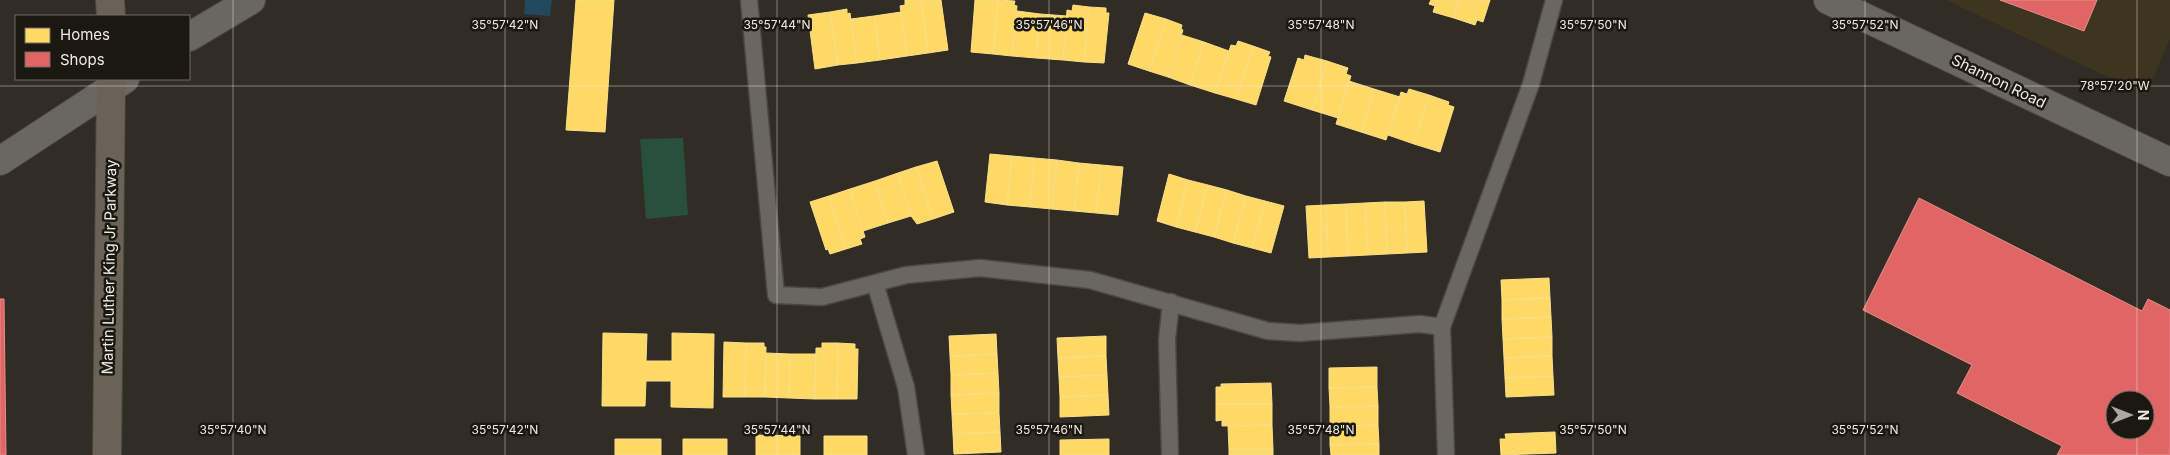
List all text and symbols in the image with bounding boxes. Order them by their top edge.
legend [15,15,190,80]
text: 35°57'42"N [472,17,538,32]
text: 35°57'44"N [743,17,811,32]
text: 35°57'46"N [1016,17,1082,32]
text: 35°57'48"N [1288,17,1354,32]
text: 35°57'50"N [1559,17,1627,32]
text: 35°57'52"N [1831,17,1899,32]
text: Homes [60,25,110,44]
text: Shops [60,50,105,69]
street label: Shannon Road [1949,50,2049,112]
text: 78°57'20"W [2080,78,2150,93]
street label: Martin Luther King Jr Parkway [98,159,120,375]
north arrow [2105,390,2155,440]
text: N [2135,410,2152,420]
text: 35°57'40"N [199,422,267,437]
text: 35°57'42"N [472,422,538,437]
text: 35°57'44"N [743,422,811,437]
text: 35°57'46"N [1016,422,1082,437]
text: 35°57'48"N [1288,422,1354,437]
text: 35°57'50"N [1559,422,1627,437]
text: 35°57'52"N [1831,422,1899,437]

